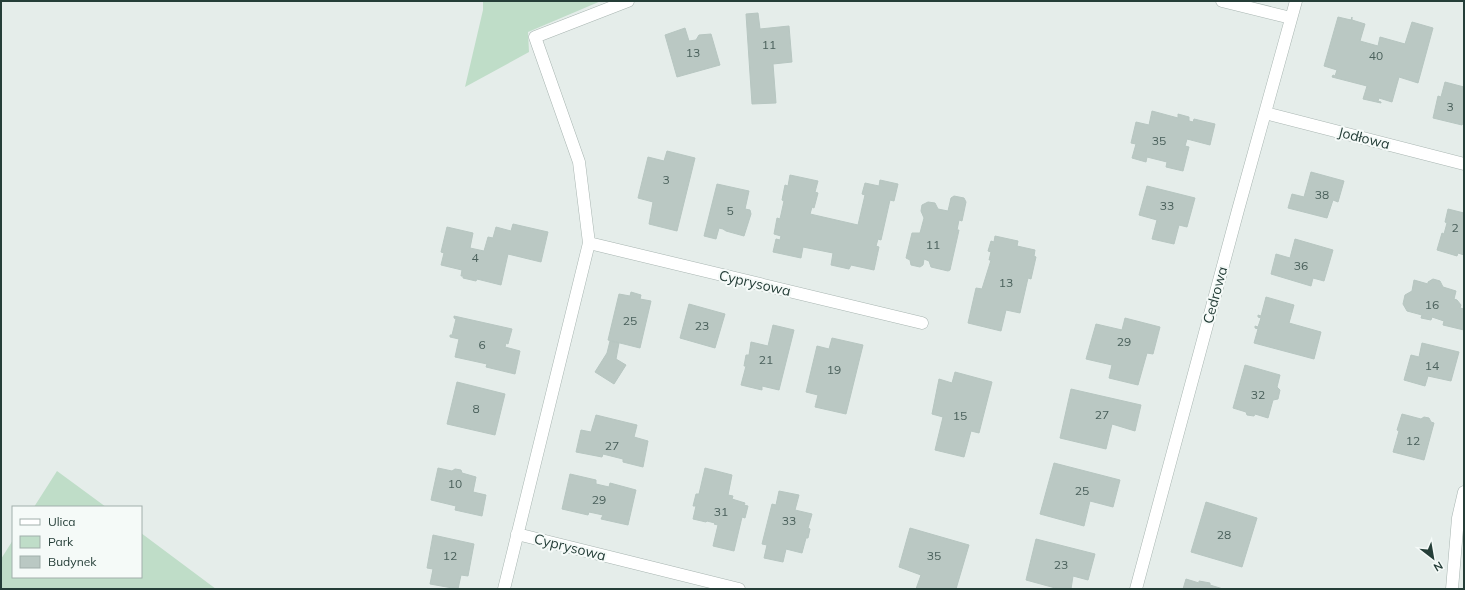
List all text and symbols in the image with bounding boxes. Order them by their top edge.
house number: 11 [762,37,776,52]
house number: 13 [686,45,700,60]
house number: 40 [1369,48,1383,63]
house number: 3 [1446,99,1454,114]
street label: Jodłowa [1336,123,1392,153]
house number: 35 [1152,133,1166,148]
house number: 3 [662,172,670,187]
house number: 38 [1315,187,1329,202]
house number: 33 [1160,198,1174,213]
house number: 5 [726,203,734,218]
house number: 2 [1451,220,1459,235]
house number: 11 [926,237,940,252]
house number: 4 [471,250,479,265]
house number: 36 [1294,258,1308,273]
street label: Cedrowa [1199,264,1231,326]
street label: Cyprysowa [717,266,793,300]
house number: 13 [999,275,1013,290]
house number: 16 [1425,297,1439,312]
house number: 25 [623,313,637,328]
house number: 23 [695,318,709,333]
house number: 29 [1117,334,1131,349]
house number: 6 [478,337,486,352]
house number: 21 [759,352,773,367]
house number: 14 [1425,358,1439,373]
house number: 19 [827,362,841,377]
house number: 32 [1251,387,1265,402]
house number: 8 [472,401,480,416]
house number: 27 [1095,407,1109,422]
house number: 15 [953,408,967,423]
house number: 12 [1406,433,1420,448]
house number: 27 [605,438,619,453]
house number: 10 [448,476,462,491]
house number: 25 [1075,483,1089,498]
house number: 29 [592,492,606,507]
house number: 31 [714,504,728,519]
legend [12,506,142,578]
house number: 33 [782,513,796,528]
text: Ulica [48,514,76,529]
house number: 28 [1217,527,1231,542]
street label: Cyprysowa [532,529,608,565]
text: Park [48,534,74,549]
north arrow [1413,538,1453,578]
house number: 12 [443,548,457,563]
house number: 35 [927,548,941,563]
text: Budynek [48,554,97,569]
house number: 23 [1054,557,1068,572]
text: N [1431,558,1445,575]

